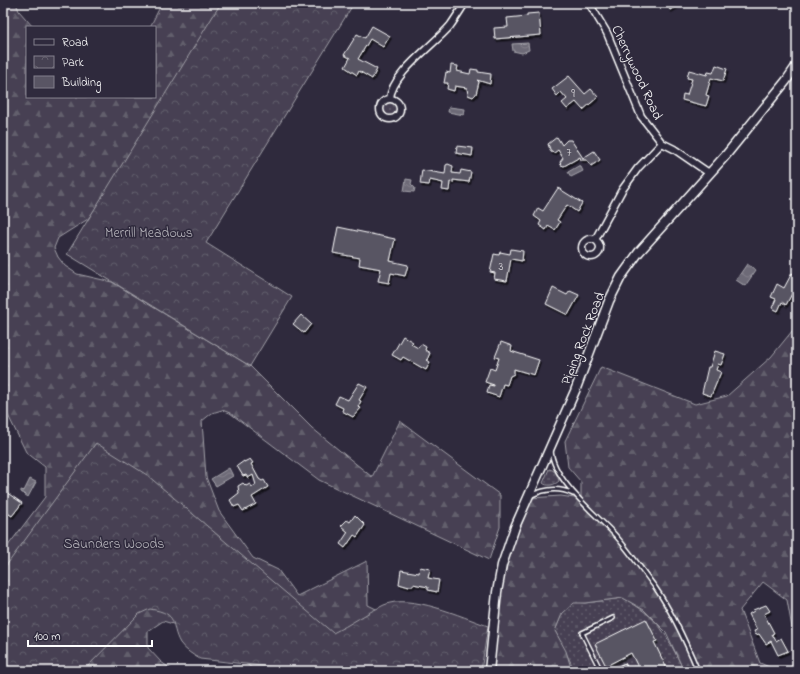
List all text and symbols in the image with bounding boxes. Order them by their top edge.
street label: Cherrywood Road [605,22,668,124]
legend [26,26,156,98]
text: Road [62,34,88,52]
text: Park [62,54,84,72]
text: Building [61,74,101,93]
house number: 9 [571,85,575,103]
house number: 7 [567,144,572,162]
park label: Merrill Meadows [105,223,193,244]
house number: 3 [499,258,504,276]
street label: Piping Rock Road [556,289,612,388]
park label: Saunders Woods [64,534,164,555]
scale bar [28,622,152,648]
text: 100 m [34,628,61,646]

